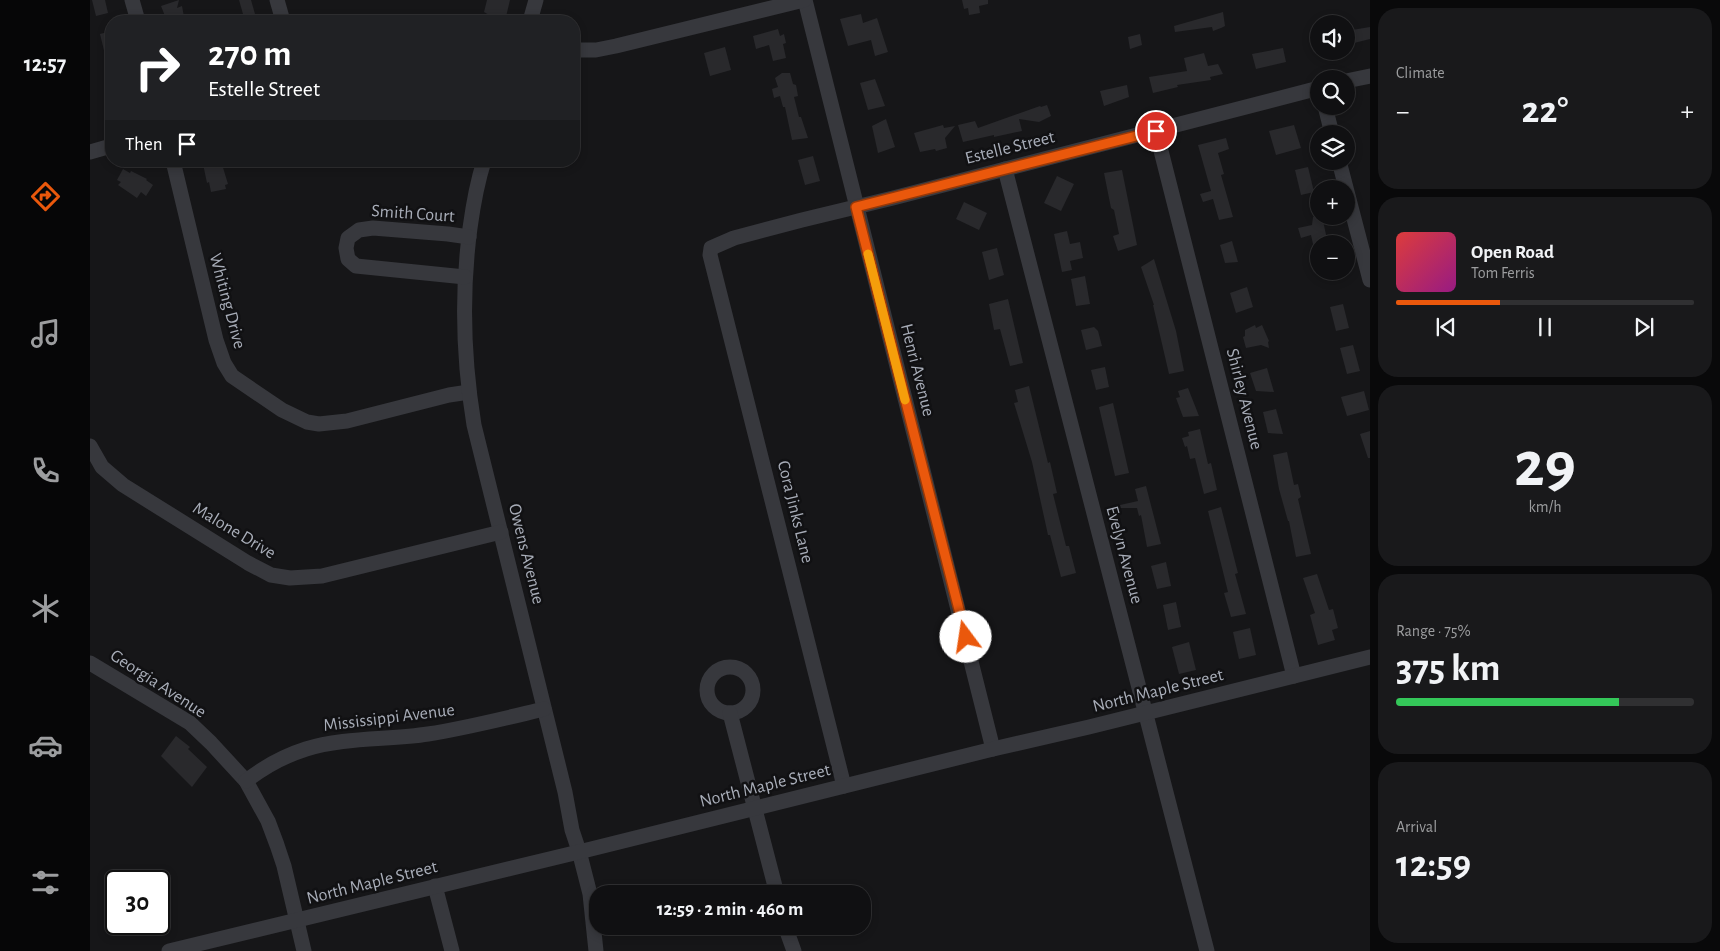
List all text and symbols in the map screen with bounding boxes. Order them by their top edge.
map controls [1310,15,1355,280]
button: sound [1310,15,1355,60]
icon: right [125,35,190,100]
text: 270 m [208,37,291,72]
text: 12:57 [24,53,66,75]
text: Climate [1396,65,1445,81]
button: search [1310,70,1355,115]
text: Estelle Street [208,78,320,100]
text: 22° [1522,92,1568,130]
text: − [1396,98,1409,126]
text: + [1681,98,1694,126]
pin [1135,110,1177,152]
icon: arrive [1142,117,1170,145]
button: layers [1310,125,1355,170]
street label: Estelle Street [963,128,1057,168]
icon: arrive [173,130,201,158]
text: Then [125,135,163,154]
icon: directions [28,179,63,214]
button: + [1310,180,1355,225]
street label: Smith Court [371,202,456,226]
button: − [1310,235,1355,280]
text: Open Road [1471,243,1554,262]
street label: Whiting Drive [206,251,248,351]
text: Tom Ferris [1471,265,1535,281]
icon: previous [1432,313,1460,341]
icon: pause [1531,313,1559,341]
icon: next [1630,313,1658,341]
icon: music [28,316,63,351]
street label: Henri Avenue [897,322,937,418]
street label: Shirley Avenue [1223,346,1265,452]
text: 29 [1514,433,1576,498]
icon: phone [28,453,63,488]
street label: Cora Jinks Lane [774,459,816,565]
street label: Malone Drive [189,499,279,563]
text: km/h [1528,499,1562,515]
street label: Owens Avenue [505,502,547,606]
street label: Evelyn Avenue [1102,504,1146,606]
icon: climate [28,591,63,626]
position arrow [939,610,991,662]
text: Range · 75% [1396,623,1471,639]
street label: Georgia Avenue [107,646,209,722]
text: 375 km [1396,650,1500,688]
street label: North Maple Street [1091,666,1225,716]
street label: Mississippi Avenue [322,701,456,735]
icon: car [28,728,63,763]
street label: North Maple Street [698,761,832,811]
text: Arrival [1396,819,1437,835]
text: 12:59 [1396,846,1471,884]
street label: North Maple Street [305,858,439,908]
icon: filters [28,865,63,900]
speed limit sign: 30 [105,870,170,935]
text: 12:59 · 2 min · 460 m [657,900,803,919]

